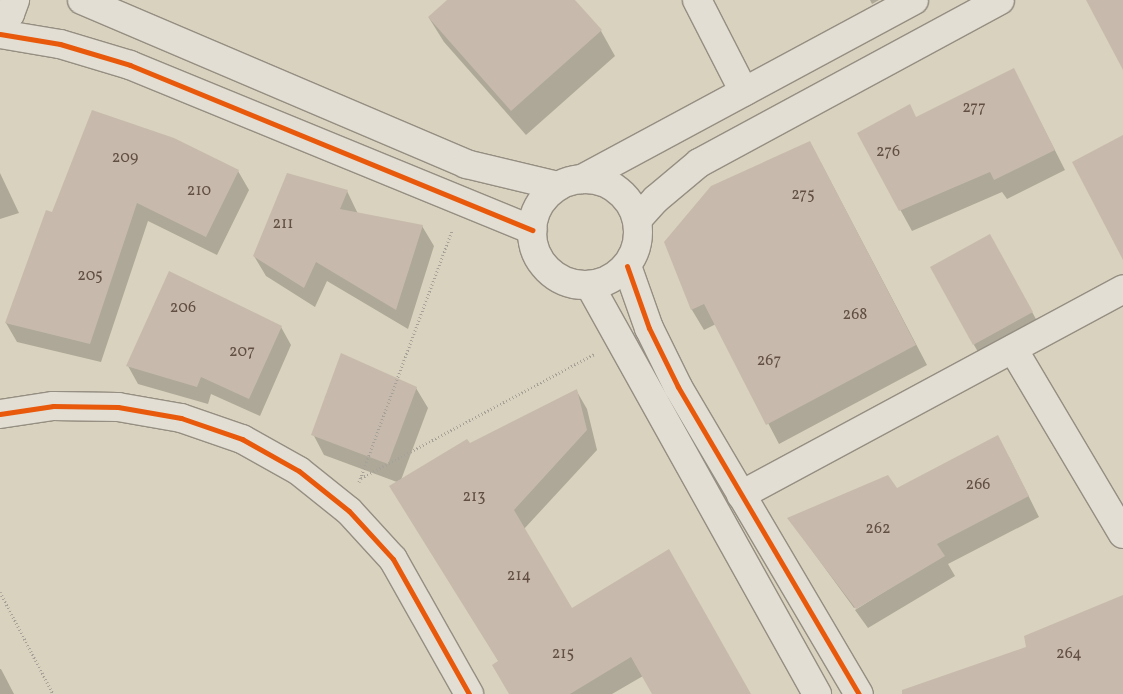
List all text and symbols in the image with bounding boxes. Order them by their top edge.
house number: 277 [962,98,986,118]
house number: 276 [876,142,900,162]
house number: 209 [112,148,138,168]
house number: 210 [187,181,211,201]
house number: 275 [791,185,815,205]
house number: 211 [272,214,294,234]
house number: 205 [77,266,103,286]
house number: 206 [170,298,196,318]
house number: 268 [843,305,867,325]
house number: 207 [229,342,255,362]
house number: 267 [757,351,781,371]
house number: 266 [966,475,990,495]
house number: 213 [462,487,486,507]
house number: 262 [865,519,891,539]
house number: 214 [507,566,531,586]
house number: 215 [552,644,574,664]
house number: 264 [1056,644,1082,664]

